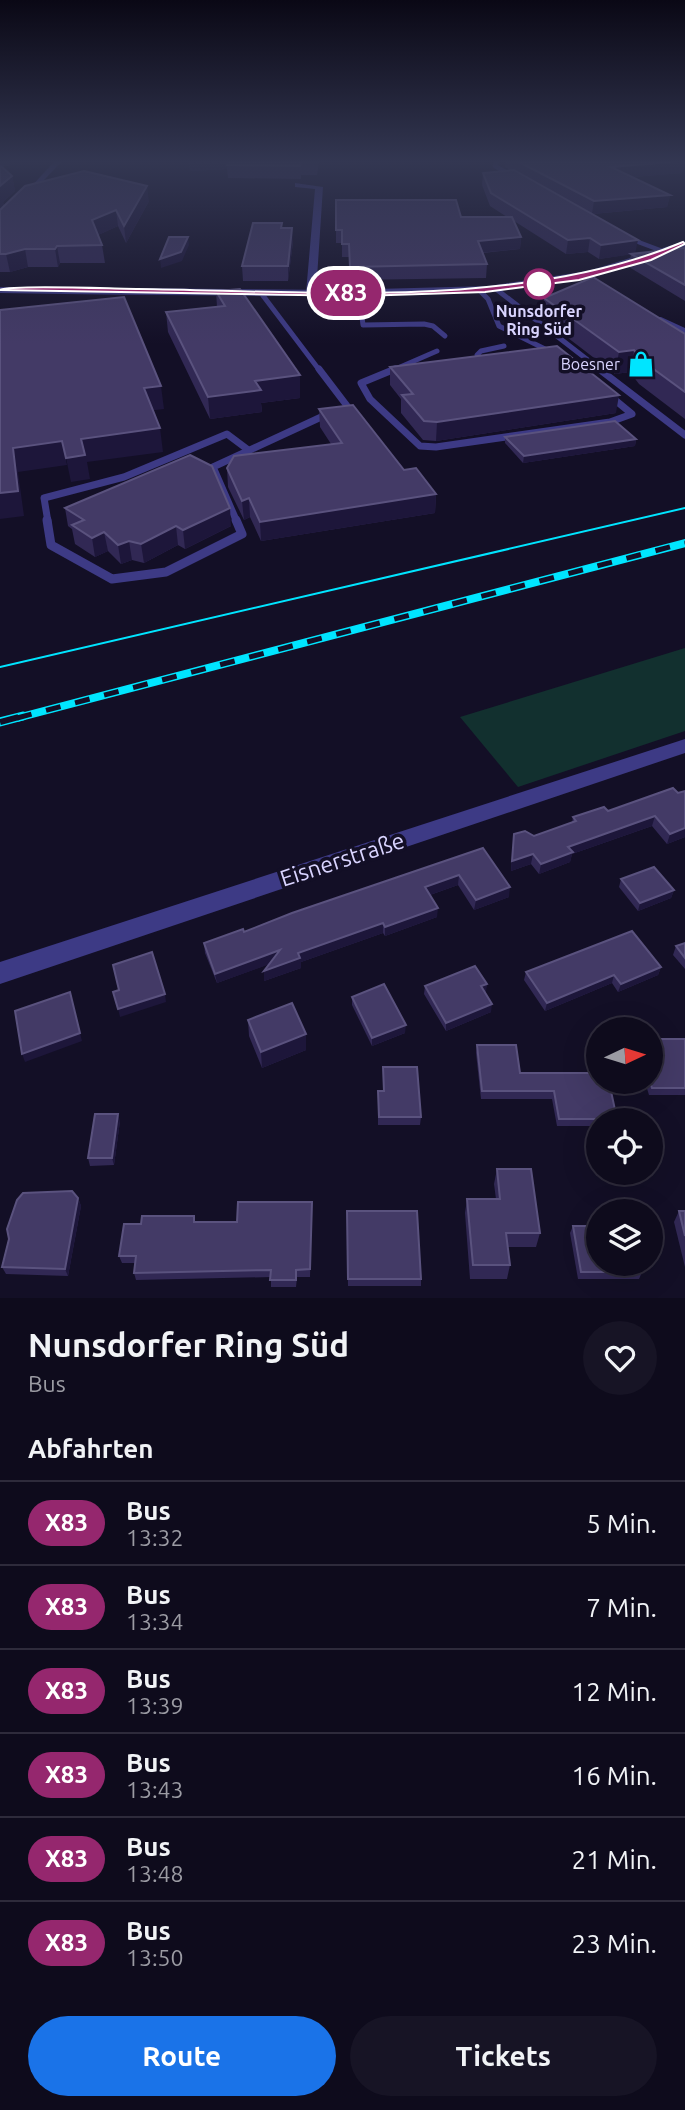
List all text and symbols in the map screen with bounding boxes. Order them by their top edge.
marker: Nunsdorfer Ring Süd [524,269,554,299]
line badge: X83 [306,270,386,316]
text: X83 [325,279,367,306]
place label: Nunsdorfer Ring Süd [496,302,583,338]
shop icon: Boesner [626,349,656,379]
place label: Boesner [561,355,620,373]
street label: Eisnerstraße [277,827,407,891]
north arrow [586,1017,663,1094]
map controls [586,1017,663,1276]
button: locate [586,1108,663,1185]
button: layers [586,1199,663,1276]
button: heart [583,1321,657,1395]
text: Nunsdorfer Ring Süd [28,1326,349,1363]
text: Bus [28,1371,66,1396]
text: Abfahrten [28,1434,153,1463]
text: Bus [126,1496,171,1525]
text: X83 [45,1509,88,1536]
text: 5 Min. [586,1509,657,1538]
text: 13:32 [126,1525,184,1550]
text: Bus [126,1580,171,1609]
text: X83 [45,1593,88,1620]
text: 7 Min. [586,1593,657,1622]
text: 13:34 [126,1609,184,1634]
text: Bus [126,1664,171,1693]
text: X83 [45,1677,88,1704]
text: 12 Min. [572,1677,657,1706]
text: 13:39 [126,1693,184,1718]
text: Bus [126,1748,171,1777]
text: X83 [45,1761,88,1788]
text: 16 Min. [572,1761,657,1790]
text: 13:43 [126,1777,184,1802]
text: Bus [126,1832,171,1861]
text: X83 [45,1845,88,1872]
text: 21 Min. [572,1845,657,1874]
text: 13:48 [126,1861,184,1886]
text: Bus [126,1916,171,1945]
text: X83 [45,1929,88,1956]
text: 23 Min. [572,1929,657,1958]
text: 13:50 [126,1945,184,1970]
button: Route [28,2016,336,2096]
button: Tickets [350,2016,657,2096]

